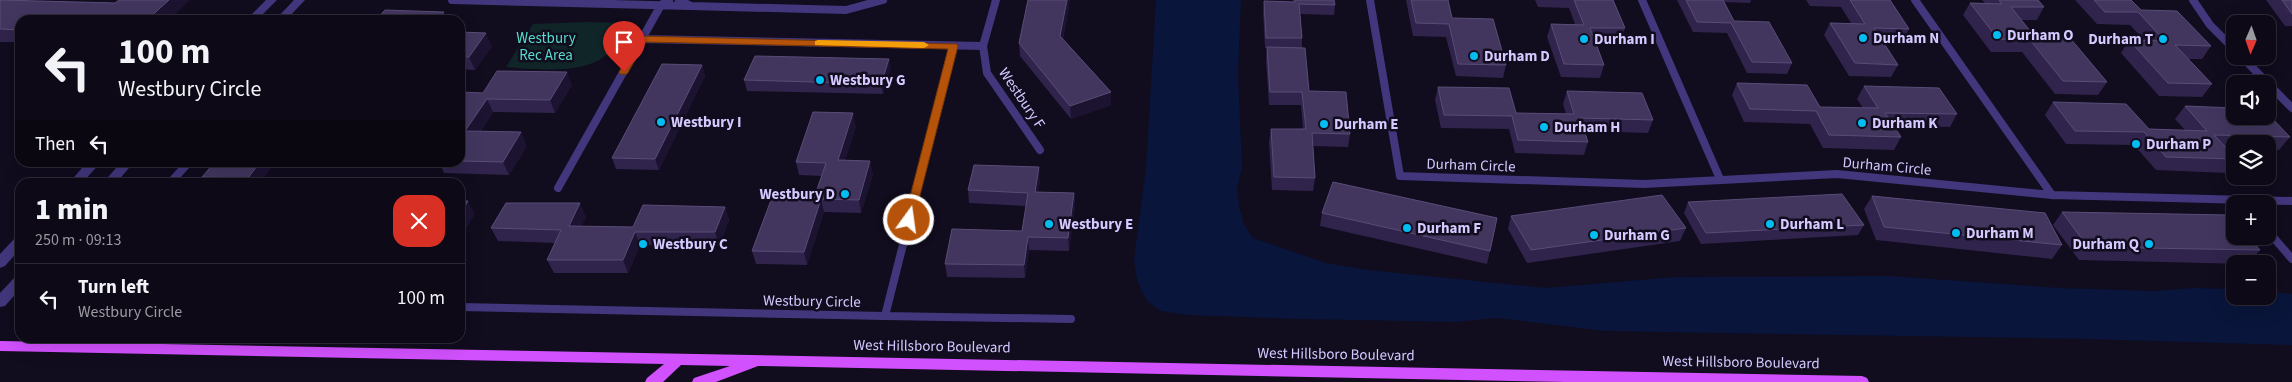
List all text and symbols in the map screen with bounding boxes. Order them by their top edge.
north arrow [2226,15,2276,65]
map controls [2226,15,2276,305]
pin [603,21,645,72]
place label: Durham O [2007,25,2074,46]
text: 100 m [118,27,210,77]
park label: Westbury Rec Area [516,28,576,66]
icon: arrive [610,28,638,56]
place label: Durham N [1873,28,1939,49]
place label: Durham I [1594,29,1655,50]
marker: Durham O [1991,29,2003,41]
place label: Durham T [2088,29,2153,50]
marker: Durham N [1857,32,1869,44]
marker: Durham I [1578,33,1590,45]
marker: Durham T [2157,33,2169,45]
icon: left [35,35,100,100]
place label: Durham D [1484,46,1550,67]
marker: Durham D [1468,50,1480,62]
street label: Westbury F [993,63,1050,134]
place label: Westbury G [830,70,906,91]
text: Westbury Circle [118,73,261,105]
marker: Westbury G [814,74,826,86]
button: sound [2226,75,2276,125]
place label: Westbury I [671,112,742,133]
place label: Durham K [1872,113,1938,134]
place label: Durham E [1334,114,1399,135]
marker: Westbury I [655,116,667,128]
place label: Durham H [1554,117,1620,138]
marker: Durham K [1856,117,1868,129]
marker: Durham E [1318,118,1330,130]
marker: Durham H [1538,121,1550,133]
icon: left [85,130,113,158]
text: Then [35,131,75,158]
place label: Durham P [2146,134,2211,155]
button: layers [2226,135,2276,185]
marker: Durham P [2130,138,2142,150]
street label: Durham Circle [1842,152,1932,181]
street label: Durham Circle [1426,153,1516,178]
place label: Westbury D [759,184,835,205]
text: 1 min [35,188,109,231]
marker: Westbury D [839,188,851,200]
position arrow [882,193,934,245]
button: close [393,195,445,247]
button: + [2226,195,2276,245]
place label: Westbury E [1059,214,1133,235]
place label: Durham L [1780,214,1844,235]
marker: Westbury E [1043,218,1055,230]
place label: Durham F [1417,218,1481,239]
marker: Durham L [1764,218,1776,230]
marker: Durham F [1401,222,1413,234]
place label: Durham M [1966,223,2034,244]
place label: Durham G [1604,225,1670,246]
marker: Durham M [1950,227,1962,239]
text: 250 m · 09:13 [35,229,122,251]
marker: Durham G [1588,229,1600,241]
place label: Westbury C [653,234,728,255]
place label: Durham Q [2072,234,2140,255]
marker: Westbury C [637,238,649,250]
marker: Durham Q [2143,238,2155,250]
button: − [2226,255,2276,305]
text: Turn left [78,274,149,301]
icon: left [35,285,63,313]
text: 100 m [397,285,445,312]
street label: Westbury Circle [763,290,861,313]
text: Westbury Circle [78,301,182,323]
street label: West Hillsboro Boulevard [853,335,1011,358]
street label: West Hillsboro Boulevard [1257,343,1415,366]
street label: West Hillsboro Boulevard [1662,351,1820,374]

